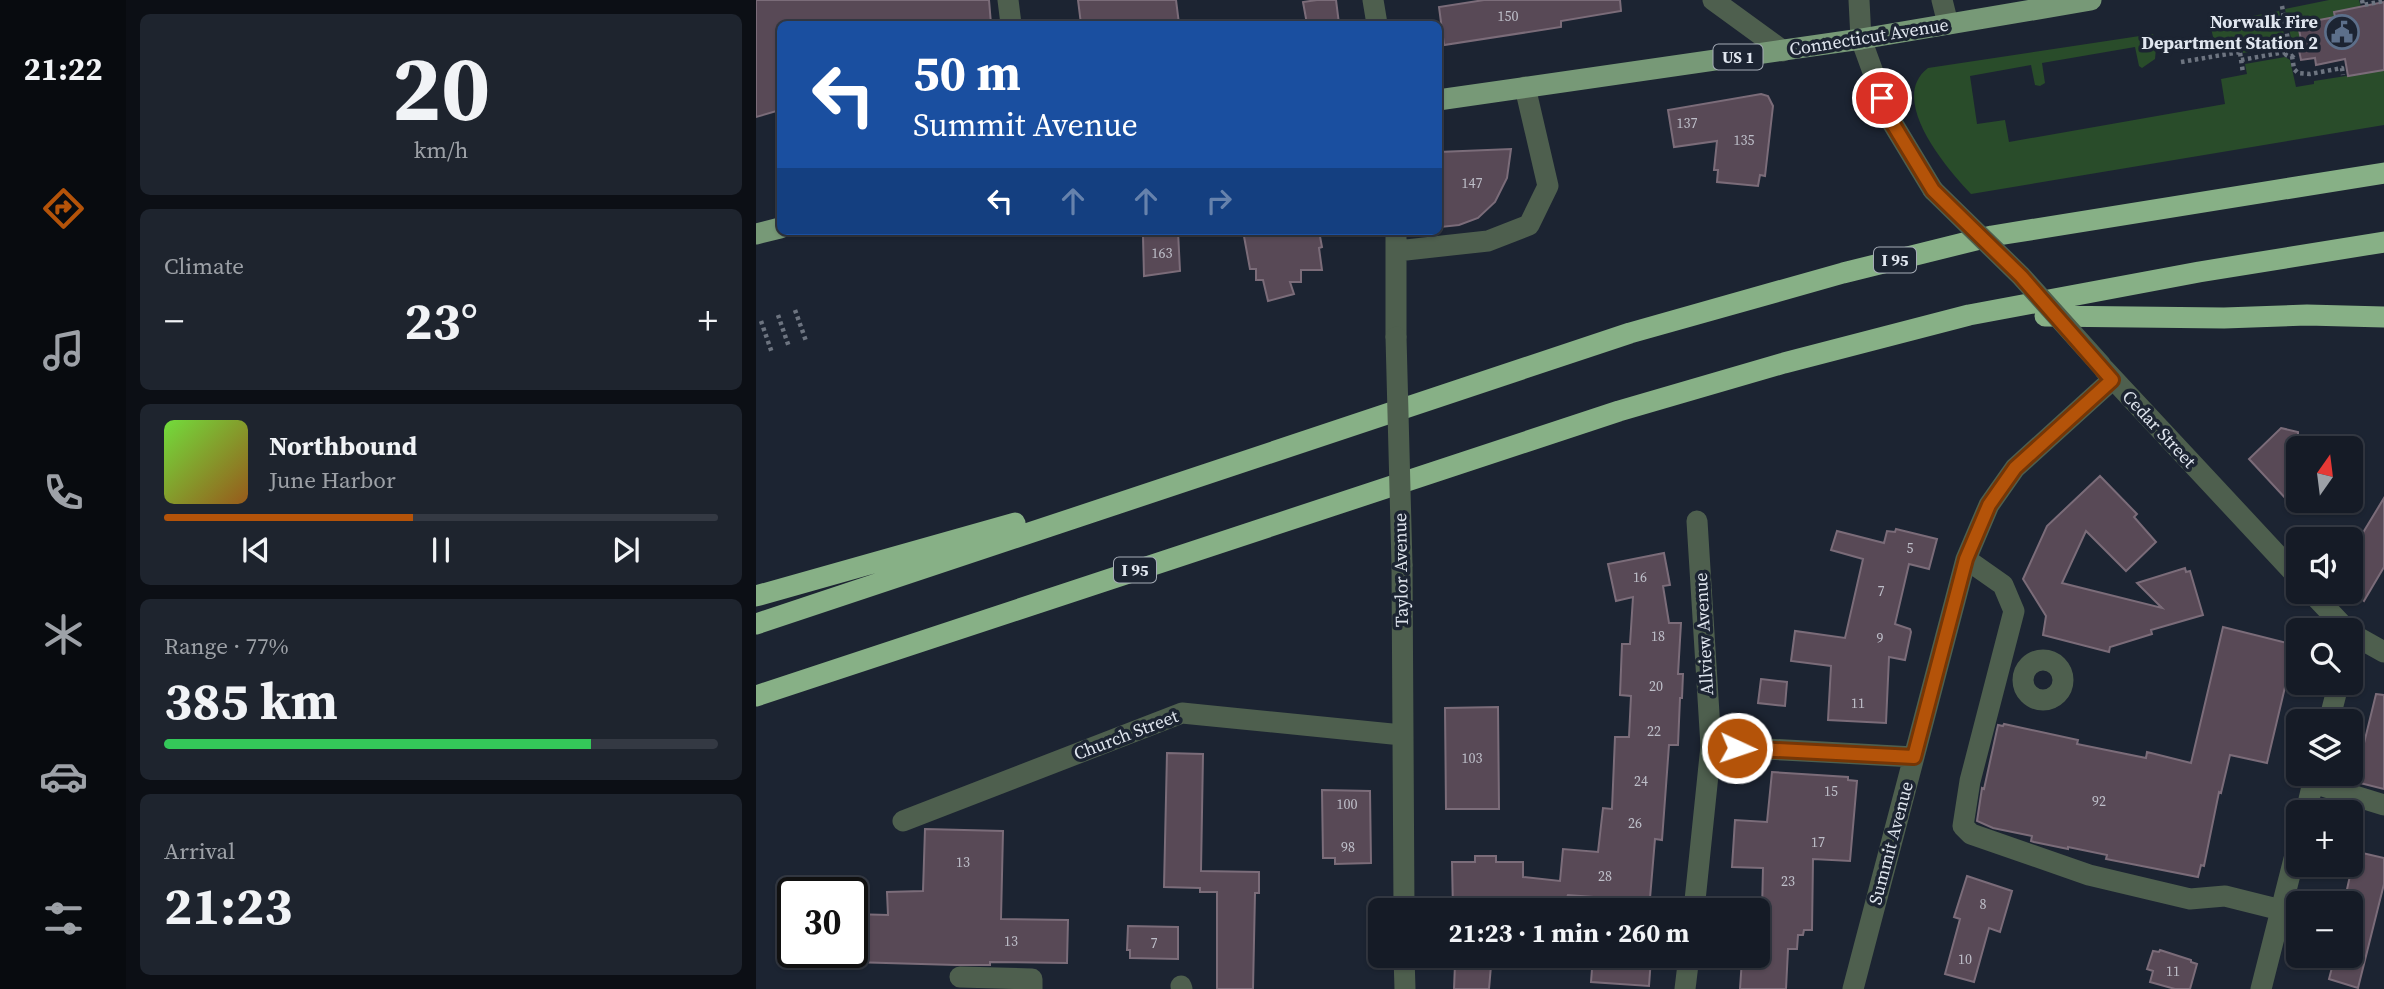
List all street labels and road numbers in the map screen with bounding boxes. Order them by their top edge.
street label: Connecticut Avenue [1788,12,1950,61]
road number: US 1 [1714,44,1762,69]
road number: I 95 [1874,248,1916,272]
street label: Cedar Street [2117,384,2202,473]
street label: Taylor Avenue [1387,513,1414,627]
road number: I 95 [1114,558,1156,582]
street label: Allview Avenue [1688,572,1719,696]
street label: Church Street [1070,703,1182,766]
street label: Summit Avenue [1862,779,1919,907]

